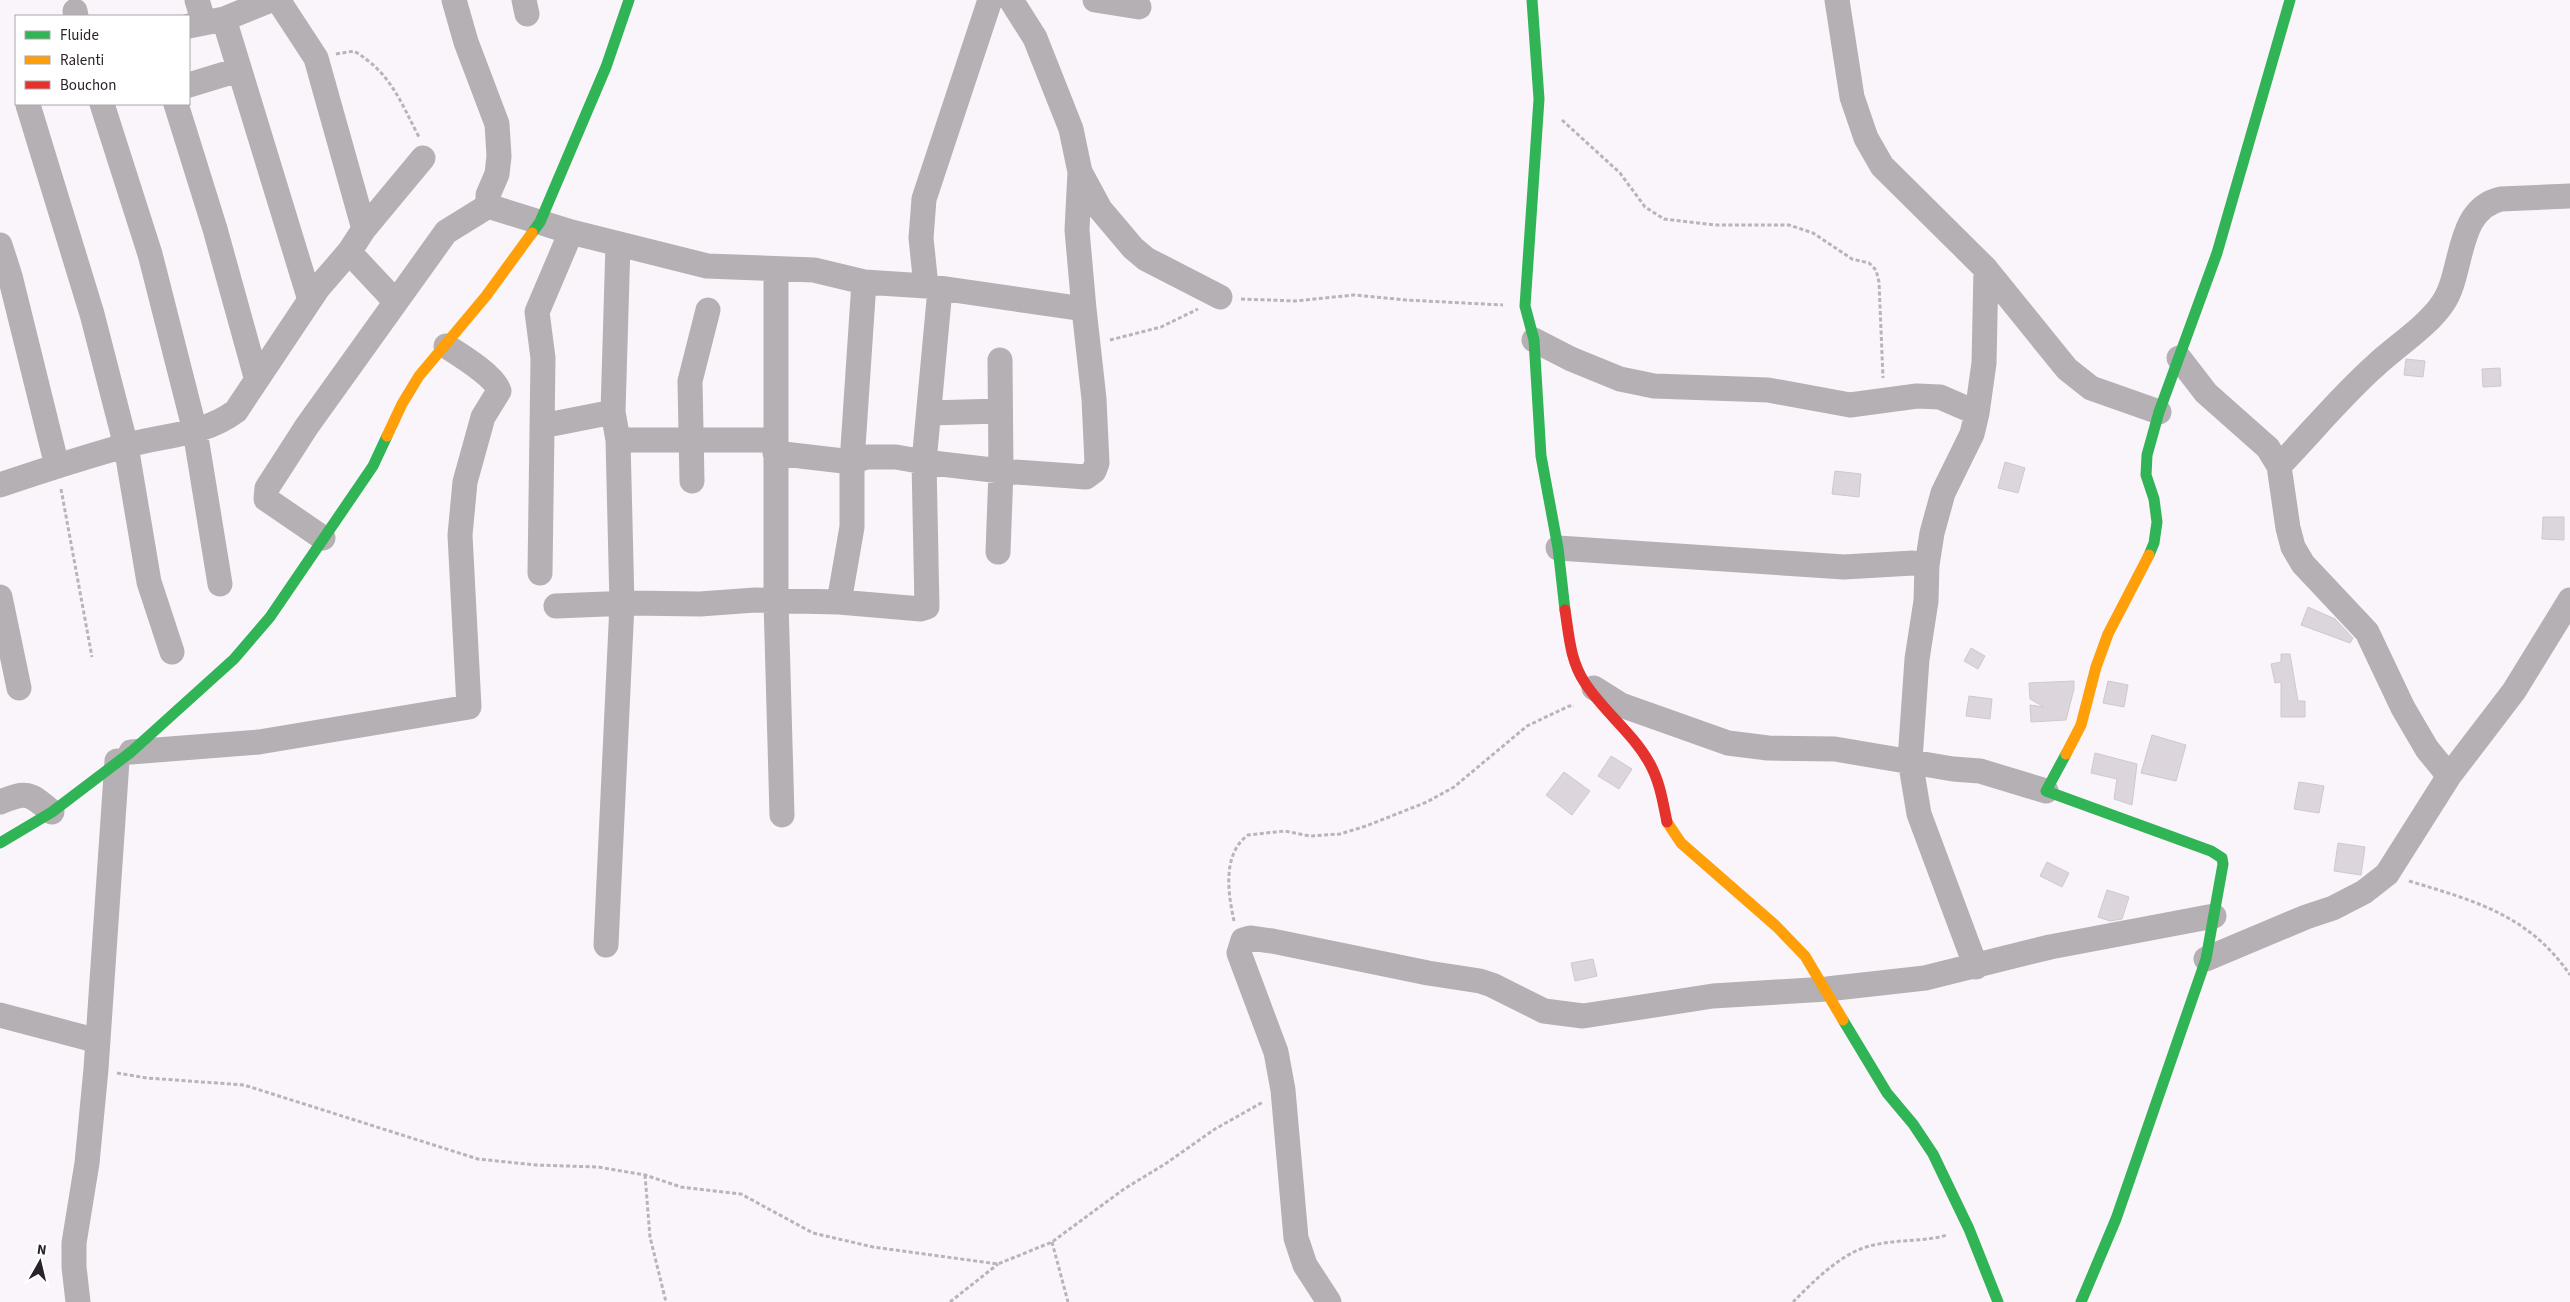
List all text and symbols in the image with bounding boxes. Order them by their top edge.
legend [15,15,190,105]
text: Fluide [60,25,99,46]
text: Ralenti [60,50,104,71]
text: Bouchon [60,75,116,96]
north arrow [15,1237,65,1287]
text: N [36,1240,48,1261]

